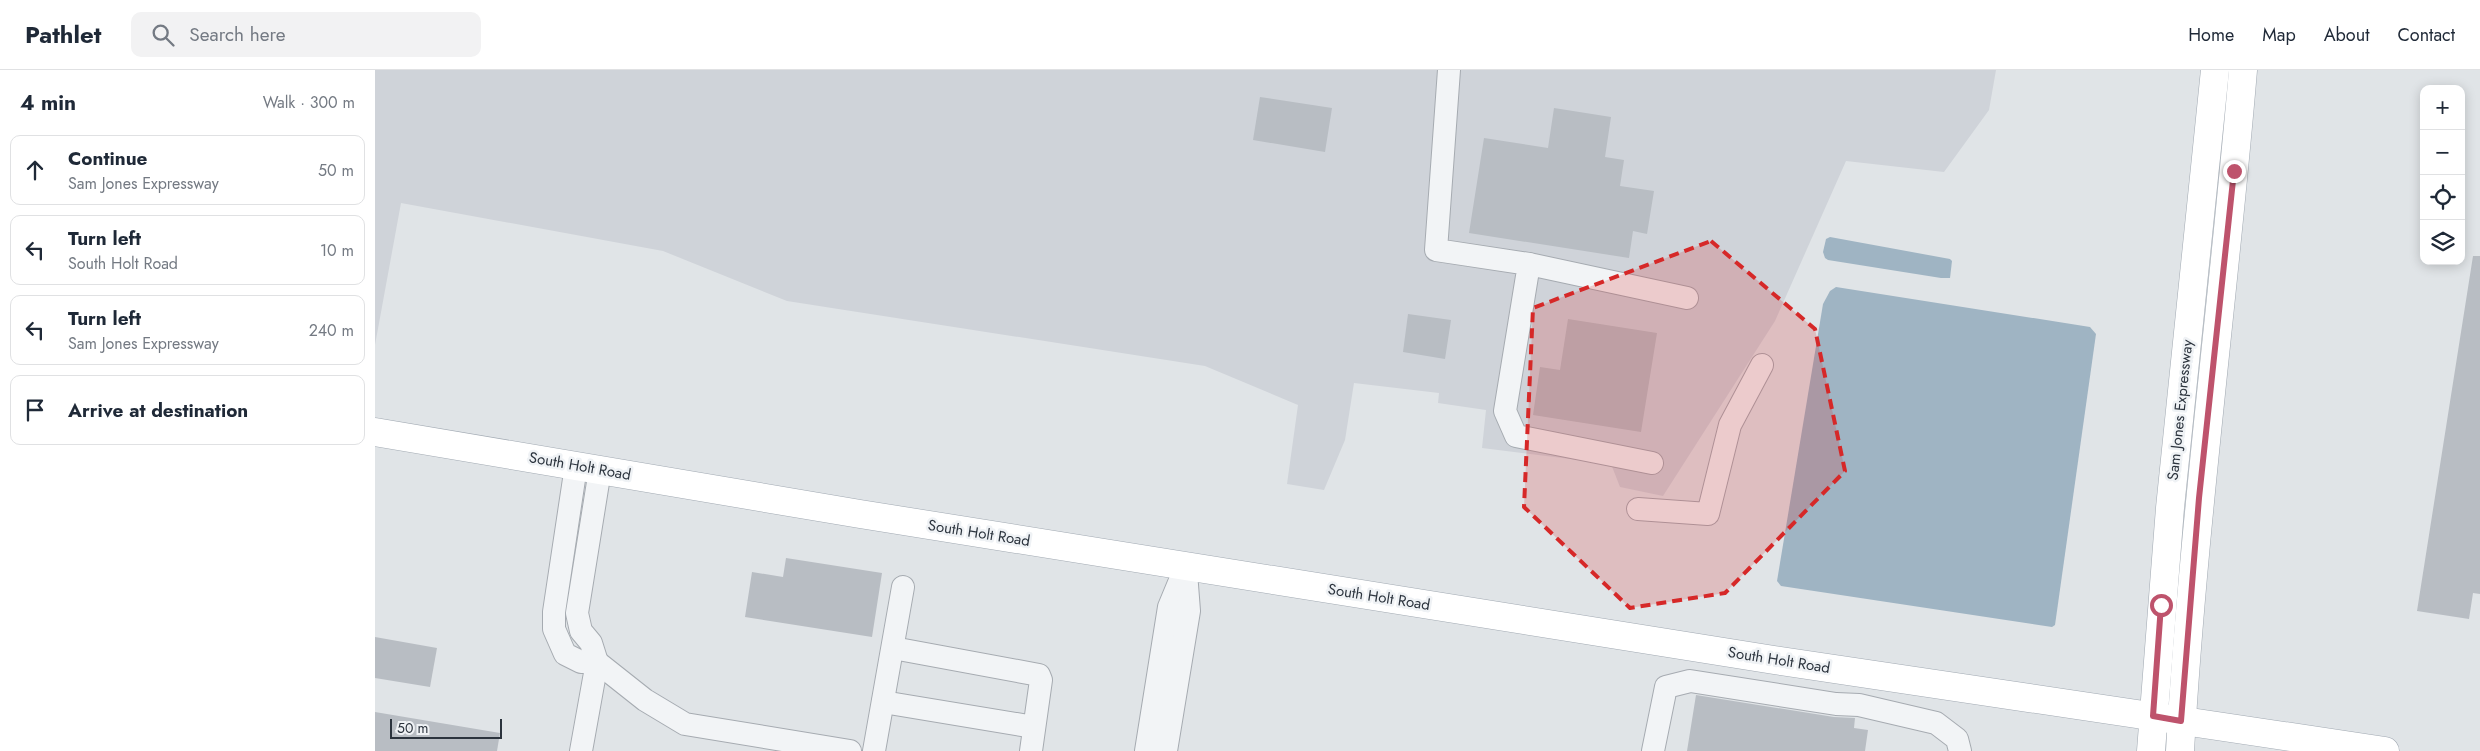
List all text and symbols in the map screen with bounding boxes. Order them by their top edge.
search box [131,12,481,57]
text: Pathlet [25,17,101,52]
icon: search [149,21,177,49]
text: Search here [189,21,285,48]
text: Home [2188,22,2234,48]
text: Map [2262,22,2296,48]
text: About [2324,22,2369,48]
text: Contact [2397,22,2455,48]
map controls [2420,85,2465,265]
button: + [2420,85,2465,130]
text: 4 min [20,88,76,118]
text: Walk · 300 m [263,91,355,114]
button: − [2420,130,2465,175]
text: Continue [68,145,147,172]
icon: ahead [21,156,49,184]
text: 50 m [318,159,354,182]
route end [2223,160,2246,183]
text: Sam Jones Expressway [68,172,219,195]
button: locate [2420,175,2465,220]
button: layers [2420,220,2465,265]
text: Turn left [68,225,141,252]
icon: left [21,236,49,264]
text: 10 m [320,239,354,262]
text: South Holt Road [68,252,178,275]
text: Turn left [68,305,141,332]
icon: left [21,316,49,344]
text: 240 m [309,319,354,342]
text: Sam Jones Expressway [68,332,219,355]
street label: Sam Jones Expressway [2162,338,2198,481]
icon: arrive [21,396,49,424]
text: Arrive at destination [68,397,248,424]
street label: South Holt Road [527,446,633,486]
street label: South Holt Road [926,514,1032,552]
street label: South Holt Road [1326,578,1432,616]
route start [2150,594,2173,617]
street label: South Holt Road [1726,641,1832,679]
scale bar [390,716,503,739]
text: 50 m [397,718,428,738]

